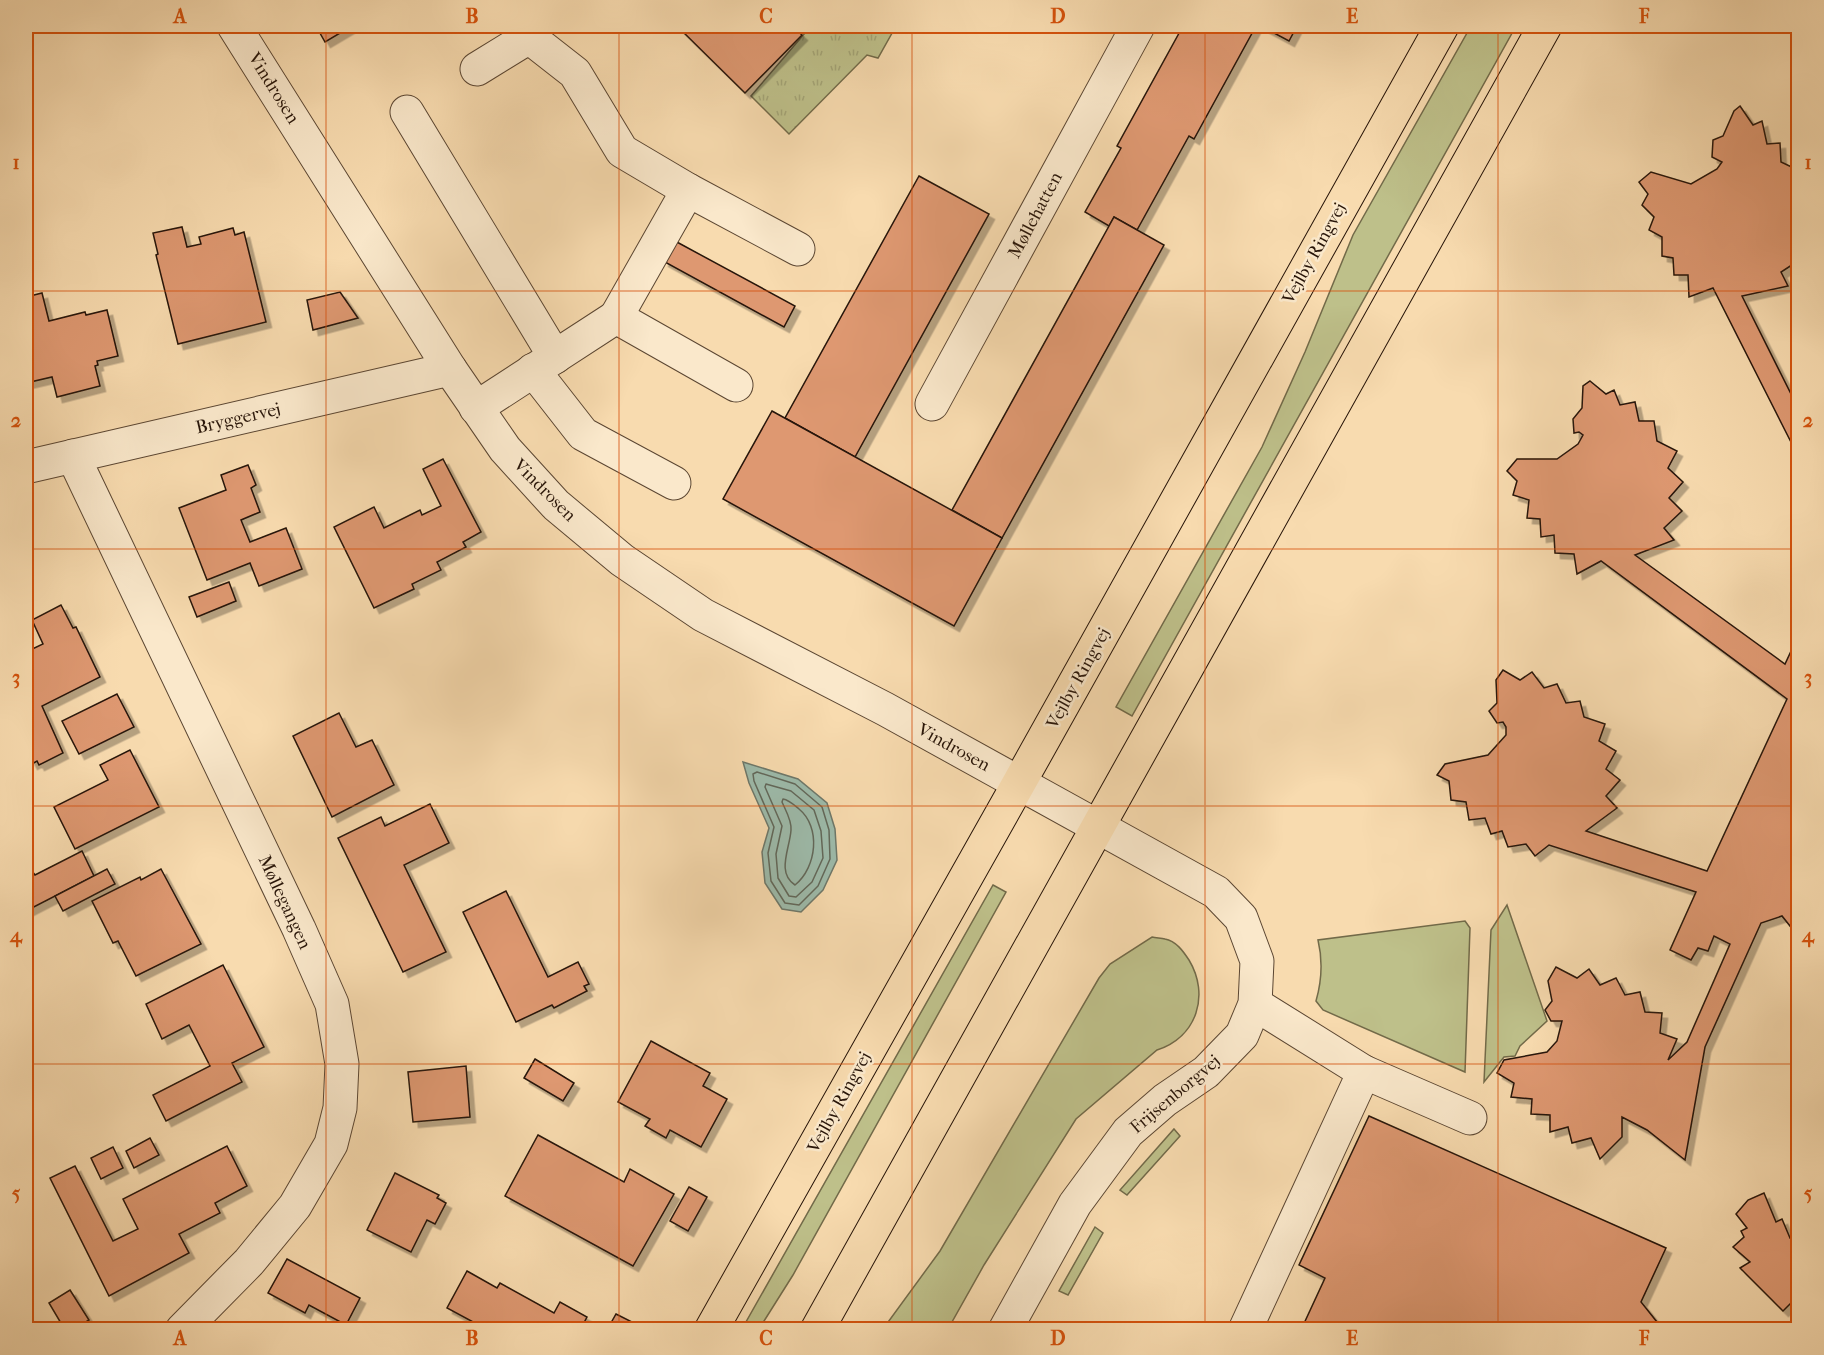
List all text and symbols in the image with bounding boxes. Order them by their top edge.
text: A [172,5,188,28]
text: B [465,5,479,28]
text: C [759,5,773,28]
text: D [1050,5,1066,28]
text: E [1346,5,1358,28]
text: F [1638,5,1650,28]
street label: Vindrosen [243,48,304,128]
text: 1 [12,151,20,174]
text: 1 [1804,151,1812,174]
street label: Møllehatten [1004,168,1067,262]
street label: Vejlby Ringvej [1278,199,1351,308]
street label: Bryggervej [194,399,283,438]
text: 2 [11,409,21,432]
text: 2 [1803,409,1813,432]
street label: Vindrosen [508,454,581,526]
street label: Vejlby Ringvej [1042,624,1115,733]
text: 3 [12,666,20,689]
text: 3 [1804,666,1812,689]
street label: Vindrosen [913,718,994,776]
street label: Møllegangen [254,852,316,953]
text: 4 [9,924,23,948]
text: 4 [1801,924,1815,948]
street label: Vejlby Ringvej [803,1048,876,1157]
street label: Frijsenborgvej [1126,1051,1225,1138]
text: 5 [12,1182,21,1205]
text: 5 [1804,1182,1813,1205]
text: A [172,1327,188,1350]
text: B [465,1327,479,1350]
text: C [759,1327,773,1350]
text: D [1050,1327,1066,1350]
text: E [1346,1327,1358,1350]
text: F [1638,1327,1650,1350]

